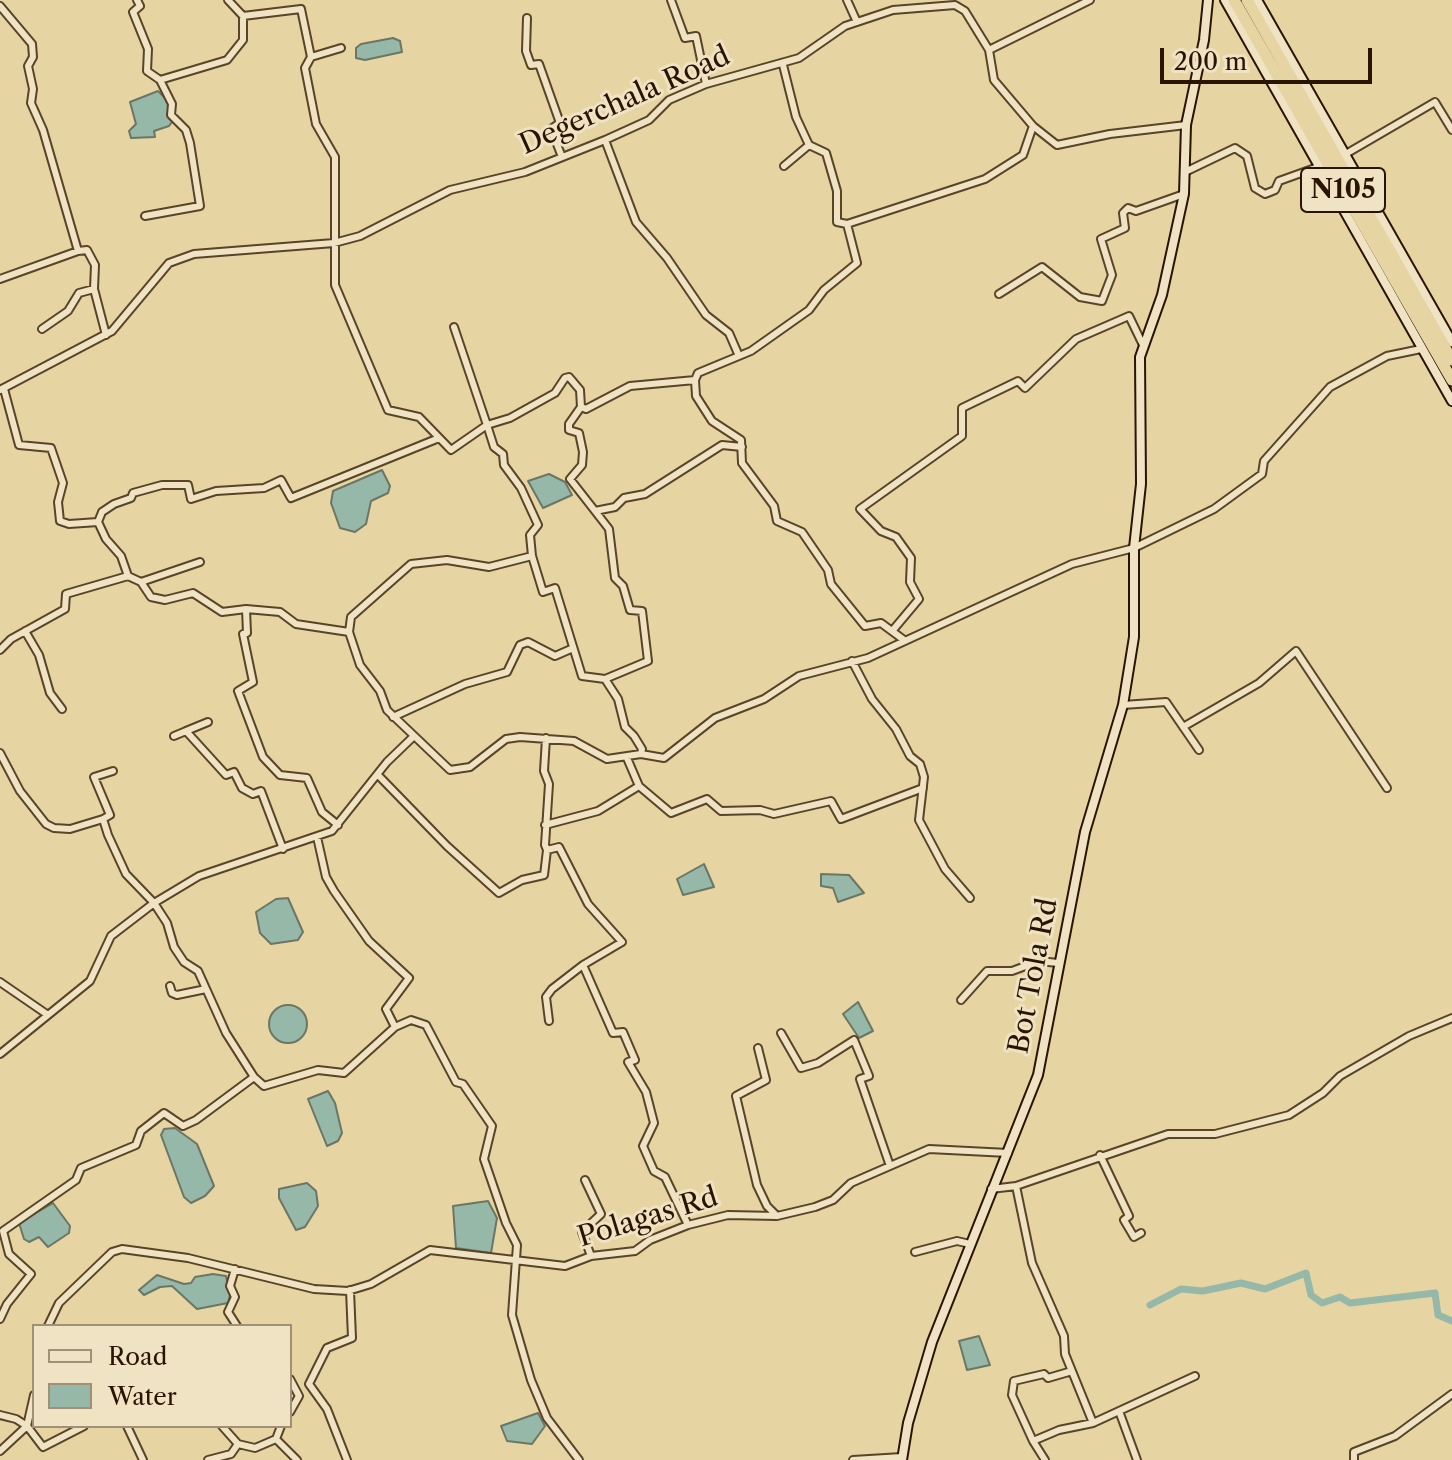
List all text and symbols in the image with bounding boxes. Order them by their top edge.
scale bar [1164,32,1376,82]
street label: Degerchala Road [515,40,735,162]
text: 200 m [1174,47,1247,76]
road number: N105 [1301,168,1385,212]
street label: Bot Tola Rd [1002,895,1066,1057]
street label: Polagas Rd [574,1181,722,1255]
legend [32,1324,292,1428]
text: Road [108,1342,167,1371]
text: Water [108,1382,177,1411]

